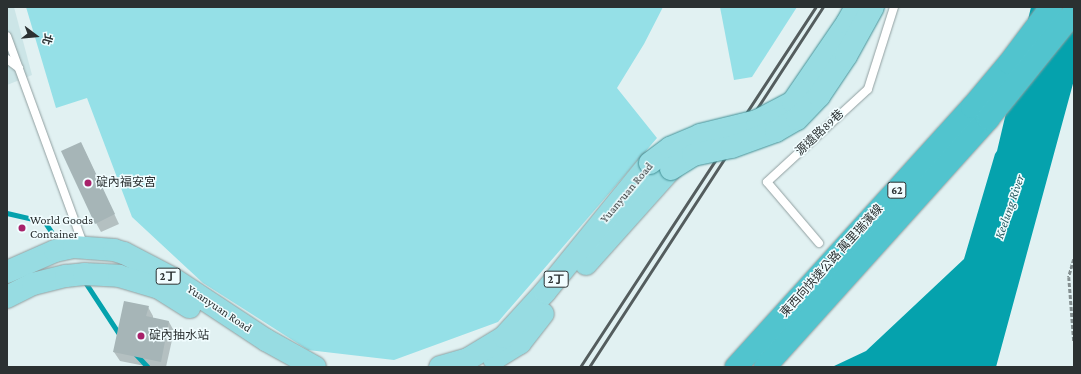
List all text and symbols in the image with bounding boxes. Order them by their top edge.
north arrow [16,16,56,56]
text: 北 [40,32,55,46]
street label: 源遠路89巷 [793,107,847,159]
street label: Yuanyuan Road [597,160,657,226]
water label: Keelung River [992,173,1028,241]
place label: 碇內福安宮 [96,176,156,190]
marker: 碇內福安宮 [83,178,93,188]
road number: 62 [887,181,907,199]
street label: 東西向快速公路 萬里瑞濱線 [778,202,886,320]
place label: World Goods Container [30,214,93,242]
marker: World Goods Container [17,223,27,233]
road number: 2丁 [155,267,181,285]
road number: 2丁 [543,270,569,288]
street label: Yuanyuan Road [184,282,254,336]
place label: 碇內抽水站 [149,329,209,343]
marker: 碇內抽水站 [136,331,146,341]

